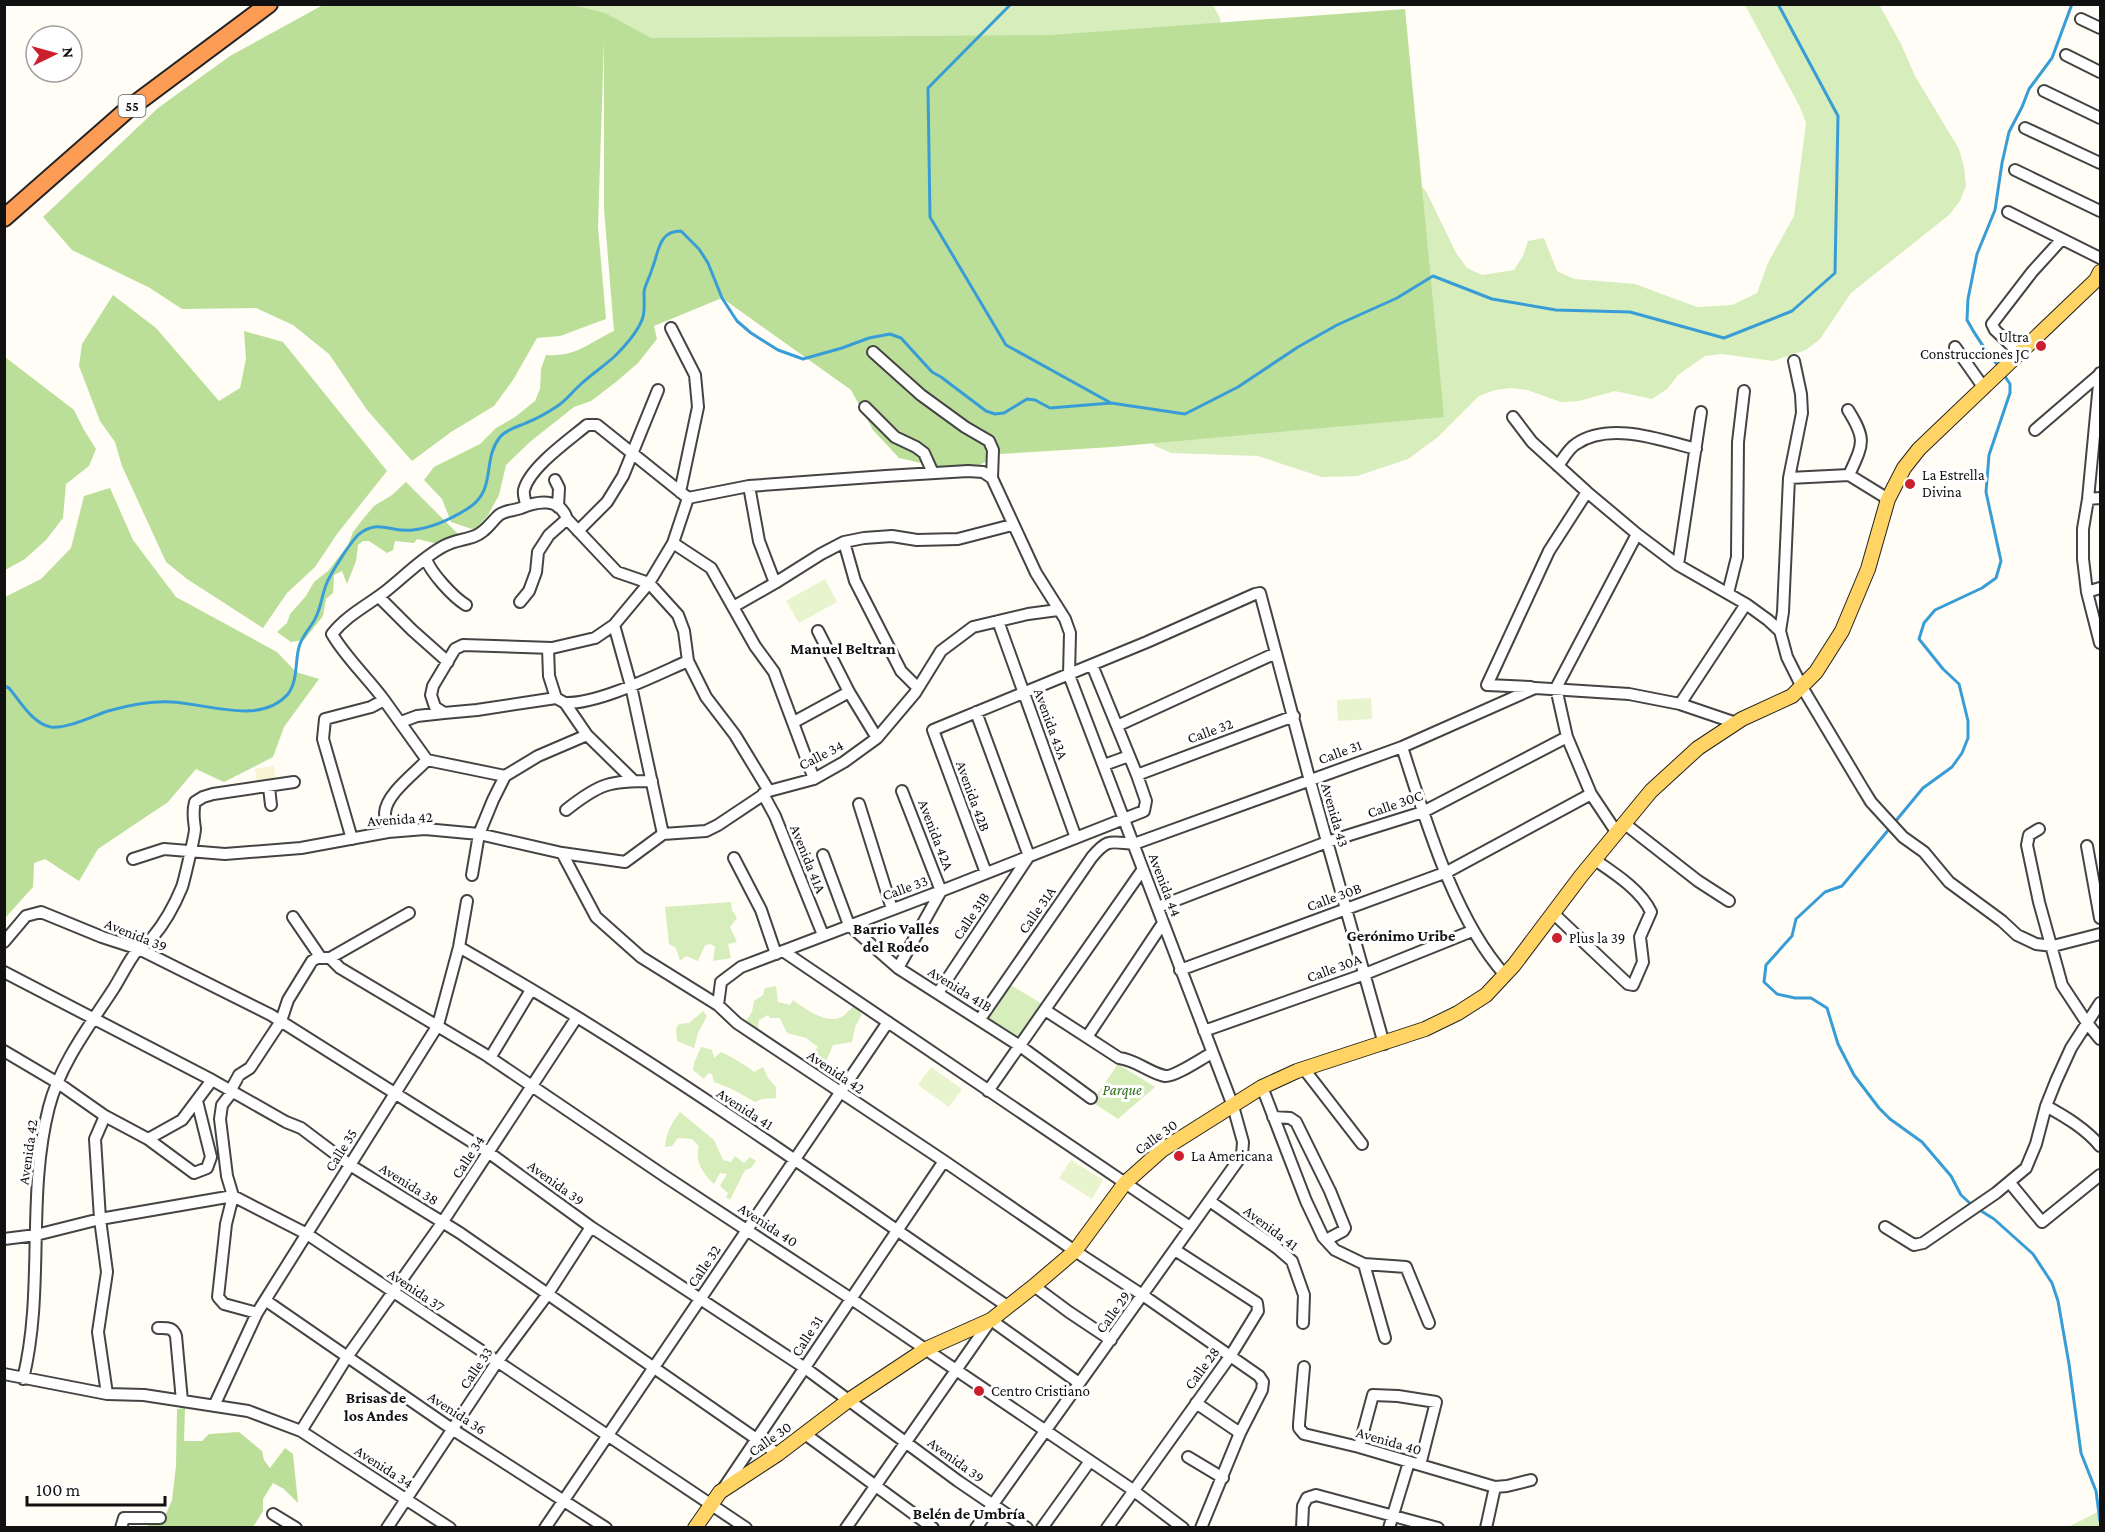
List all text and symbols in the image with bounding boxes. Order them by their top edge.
north arrow [24,24,84,84]
text: N [60,47,77,59]
road number: 55 [118,95,146,117]
place label: Ultra Construcciones JC [1920,329,2029,363]
marker: Ultra Construcciones JC [2034,339,2048,353]
place label: La Estrella Divina [1922,467,1985,500]
marker: La Estrella Divina [1903,477,1917,491]
district label: Manuel Beltran [790,640,896,657]
street label: Avenida 43A [1031,686,1071,762]
street label: Calle 32 [1185,715,1235,747]
street label: Calle 34 [796,737,846,773]
street label: Calle 31 [1316,737,1364,767]
street label: Avenida 42B [953,758,993,834]
street label: Avenida 43 [1318,781,1352,849]
street label: Calle 30C [1365,787,1425,821]
street label: Avenida 42A [915,797,957,873]
street label: Avenida 42 [367,809,433,829]
street label: Avenida 41A [787,822,829,896]
street label: Avenida 44 [1146,851,1184,919]
street label: Calle 33 [880,872,930,904]
street label: Calle 30B [1305,880,1363,914]
street label: Calle 31A [1015,883,1059,937]
street label: Calle 31B [949,889,993,943]
street label: Avenida 39 [102,915,170,955]
district label: Barrio Valles del Rodeo [853,920,939,955]
district label: Gerónimo Uribe [1347,927,1456,944]
place label: Plus la 39 [1569,930,1625,946]
marker: Plus la 39 [1550,931,1564,945]
street label: Calle 30A [1304,951,1364,985]
street label: Avenida 41B [925,963,995,1015]
street label: Avenida 42 [804,1047,868,1097]
park label: Parque [1102,1082,1142,1099]
street label: Avenida 41 [714,1085,776,1133]
street label: Calle 30 [1132,1116,1180,1158]
street label: Avenida 42 [15,1118,41,1186]
street label: Calle 35 [322,1126,360,1174]
street label: Calle 34 [448,1133,488,1181]
place label: La Americana [1191,1148,1273,1164]
marker: La Americana [1172,1149,1186,1163]
street label: Avenida 39 [525,1157,587,1209]
street label: Avenida 38 [377,1160,441,1208]
street label: Avenida 40 [735,1200,801,1250]
street label: Avenida 41 [1241,1202,1301,1254]
street label: Calle 32 [684,1242,724,1290]
street label: Avenida 37 [385,1265,448,1315]
street label: Calle 29 [1092,1288,1134,1336]
street label: Calle 31 [788,1313,826,1359]
street label: Calle 33 [456,1344,496,1392]
street label: Calle 28 [1181,1344,1223,1392]
place label: Centro Cristiano [991,1383,1090,1399]
marker: Centro Cristiano [972,1384,986,1398]
street label: Avenida 36 [425,1388,489,1438]
district label: Brisas de los Andes [344,1389,408,1424]
street label: Calle 30 [746,1419,794,1459]
street label: Avenida 40 [1354,1424,1424,1458]
street label: Avenida 39 [925,1434,987,1486]
street label: Avenida 34 [352,1442,416,1492]
scale bar [27,1469,165,1507]
text: 100 m [36,1480,81,1500]
district label: Belén de Umbría [913,1505,1025,1522]

